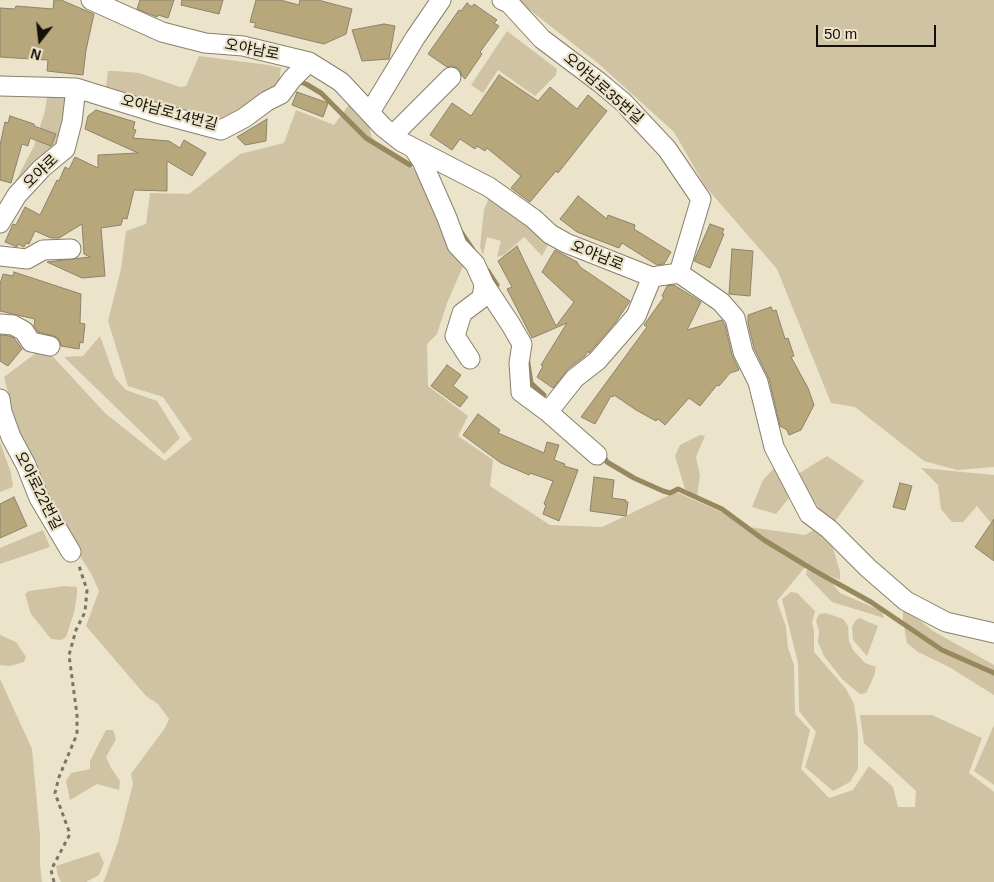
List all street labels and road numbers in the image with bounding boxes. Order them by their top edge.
street label: 오야남로 [223,36,281,64]
street label: 오야남로35번길 [560,50,646,128]
street label: 오야남로14번길 [119,91,219,135]
street label: 오야로 [20,151,62,193]
street label: 오야남로 [568,237,626,275]
street label: 오야로22번길 [11,449,65,533]

